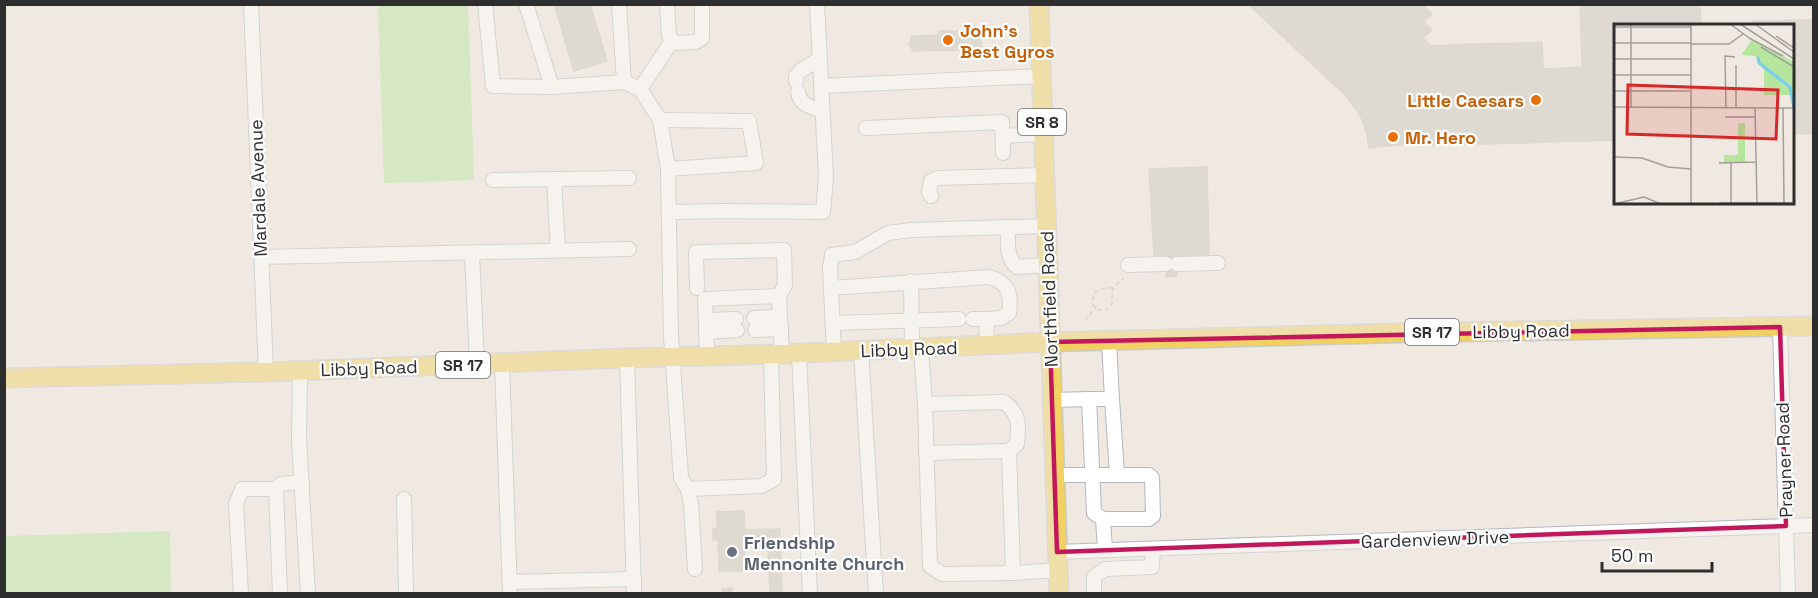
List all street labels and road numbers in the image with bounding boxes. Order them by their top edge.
road number: SR 8 [1018,109,1066,135]
street label: Mardale Avenue [244,119,272,257]
street label: Northfield Road [1035,230,1063,368]
road number: SR 17 [1405,319,1459,345]
street label: Libby Road [1472,319,1570,343]
street label: Libby Road [860,336,958,362]
road number: SR 17 [436,352,490,378]
street label: Libby Road [320,355,418,381]
street label: Prayner Road [1770,402,1798,518]
street label: Gardenview Drive [1360,525,1510,553]

